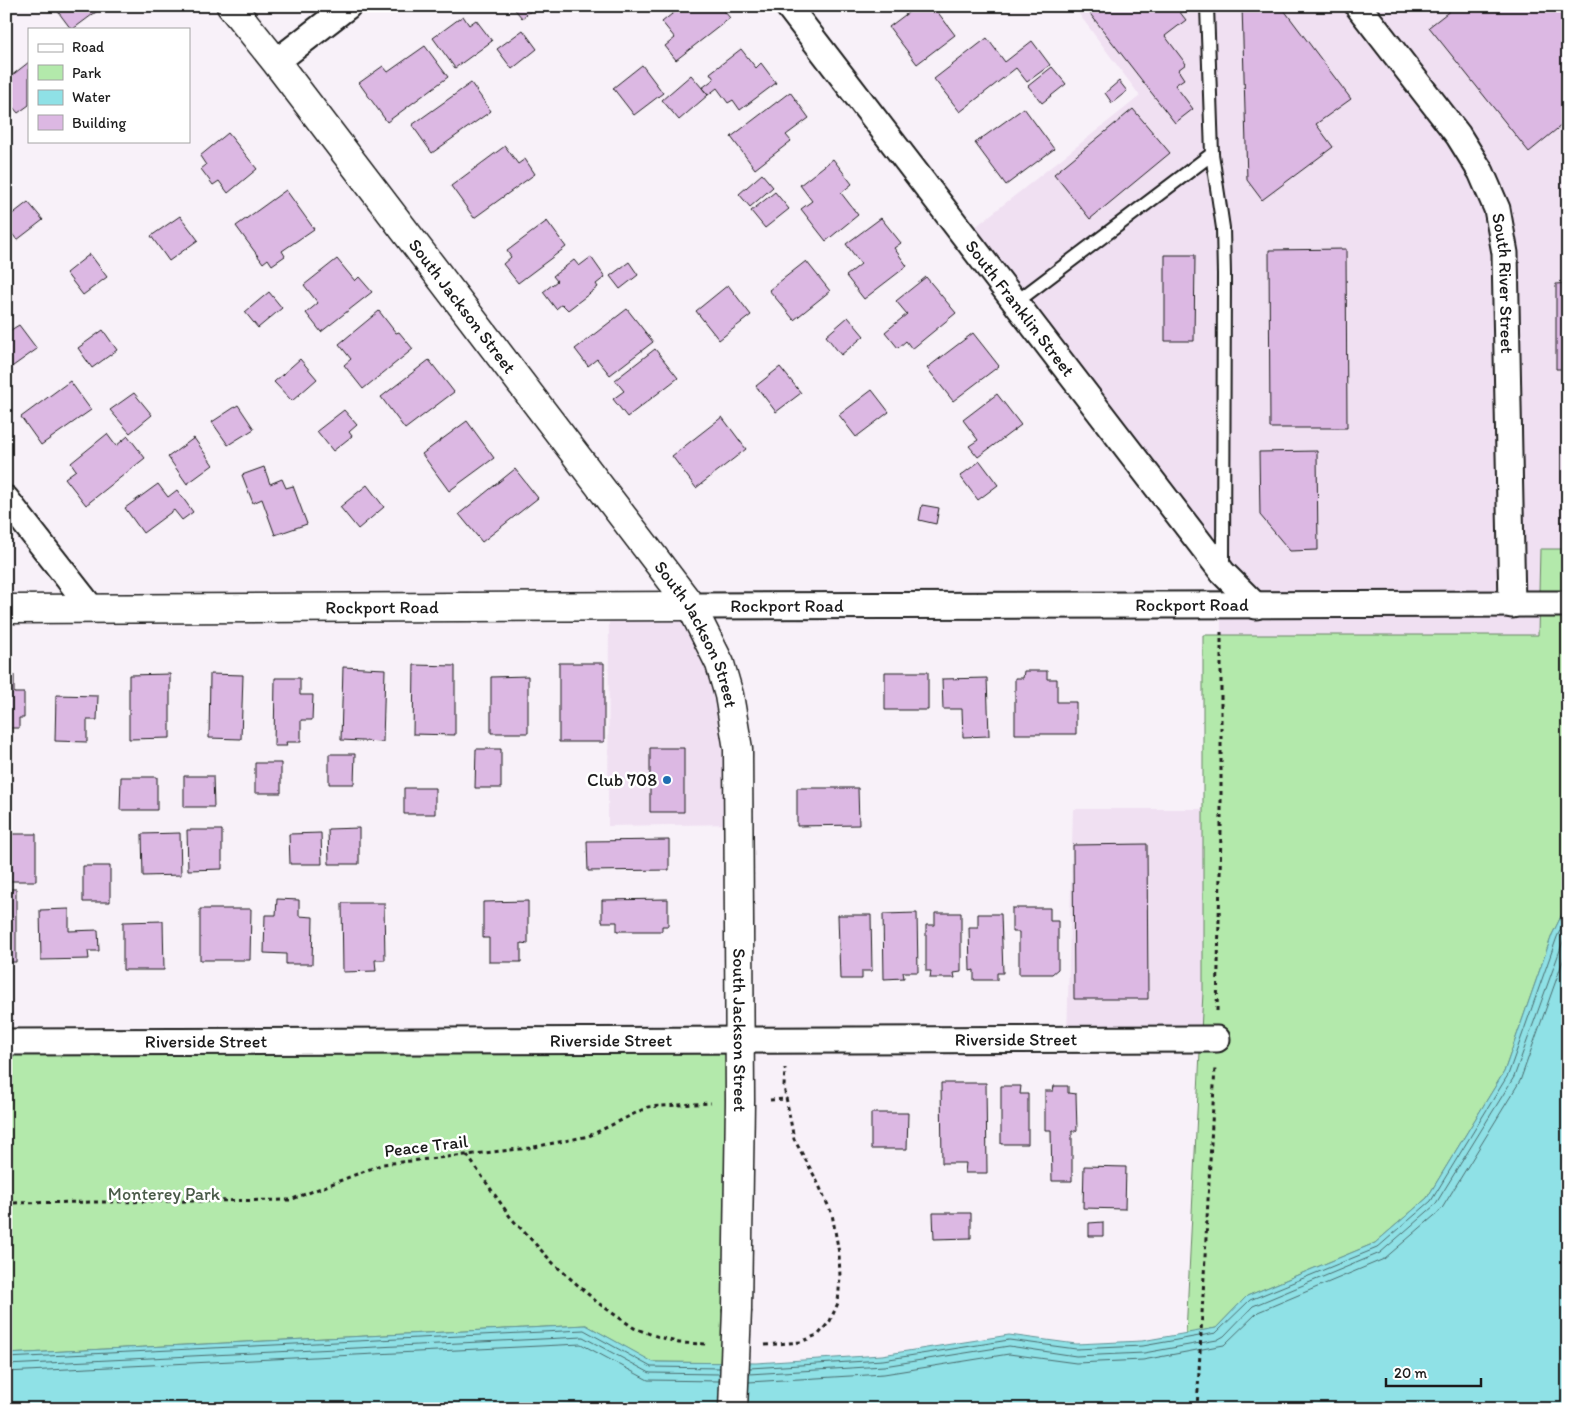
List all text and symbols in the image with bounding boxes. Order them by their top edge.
legend [28,28,190,142]
text: Road [72,38,105,56]
text: Park [72,64,102,82]
text: Water [72,88,111,106]
text: Building [72,114,126,132]
street label: South River Street [1487,211,1518,354]
street label: South Jackson Street [404,234,521,378]
street label: South Franklin Street [961,236,1079,381]
street label: South Jackson Street [649,556,742,710]
street label: Rockport Road [1135,594,1249,616]
street label: Rockport Road [730,595,844,617]
street label: Rockport Road [325,596,439,619]
place label: Club 708 [587,769,657,791]
marker: Club 708 [661,774,673,786]
street label: South Jackson Street [728,948,751,1112]
street label: Riverside Street [955,1028,1077,1051]
street label: Riverside Street [550,1029,672,1052]
street label: Riverside Street [145,1030,267,1053]
street label: Peace Trail [383,1130,469,1162]
park label: Monterey Park [108,1183,221,1205]
scale bar [1386,1355,1482,1387]
text: 20 m [1394,1364,1428,1382]

